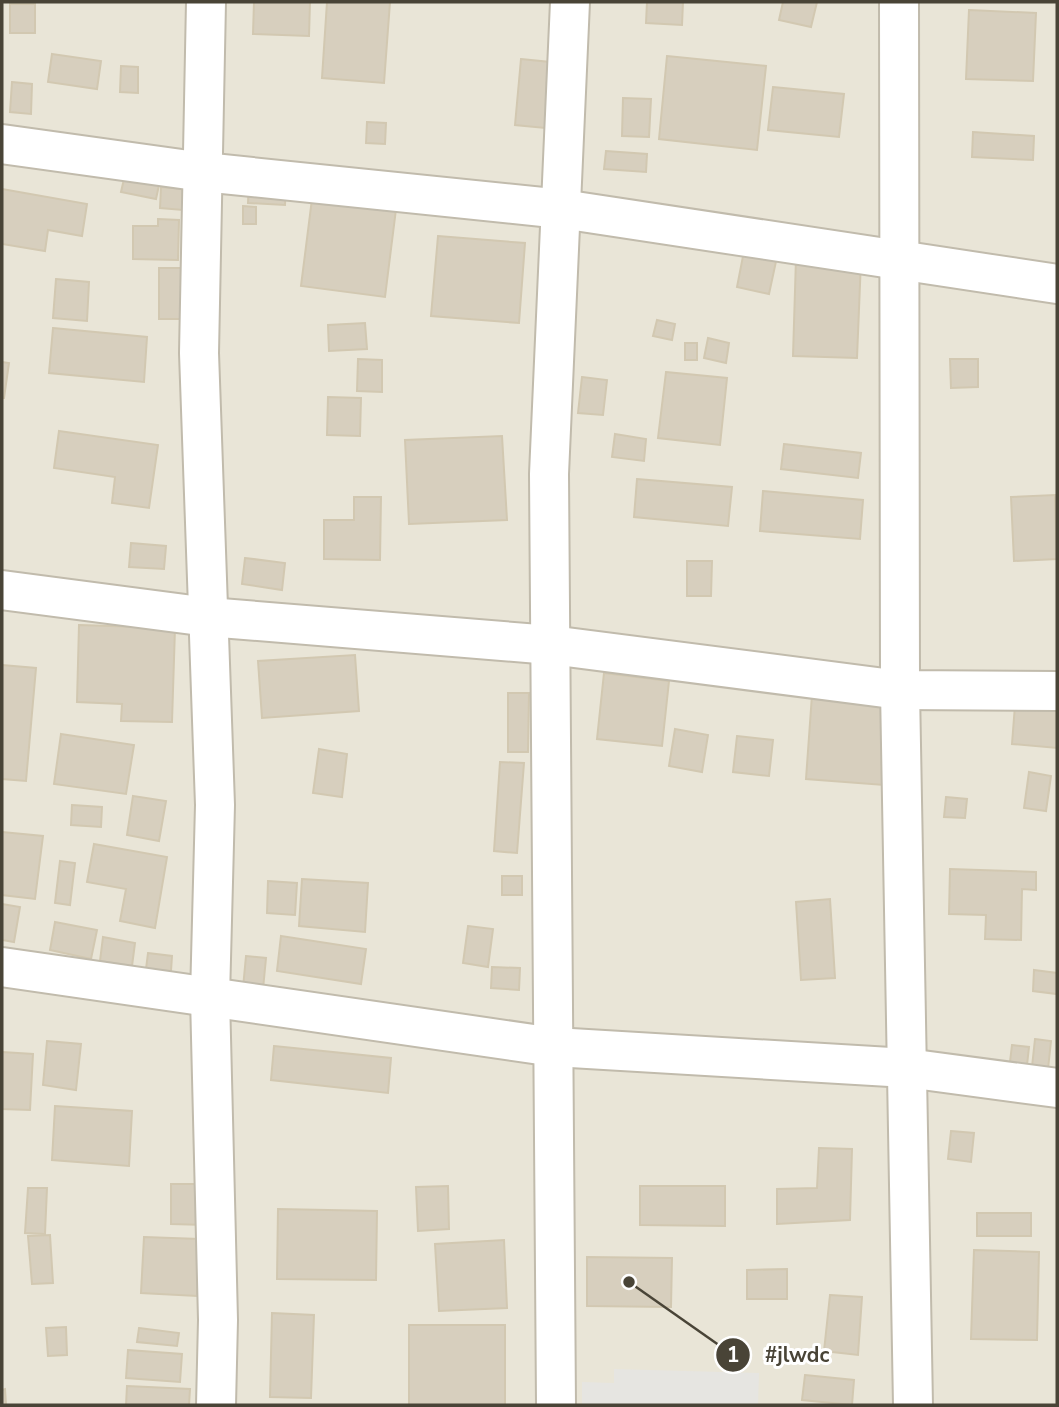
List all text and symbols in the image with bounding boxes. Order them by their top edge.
callout: #jlwdc [715,1334,843,1376]
text: 1 [727,1341,739,1369]
text: #jlwdc [765,1341,829,1369]

